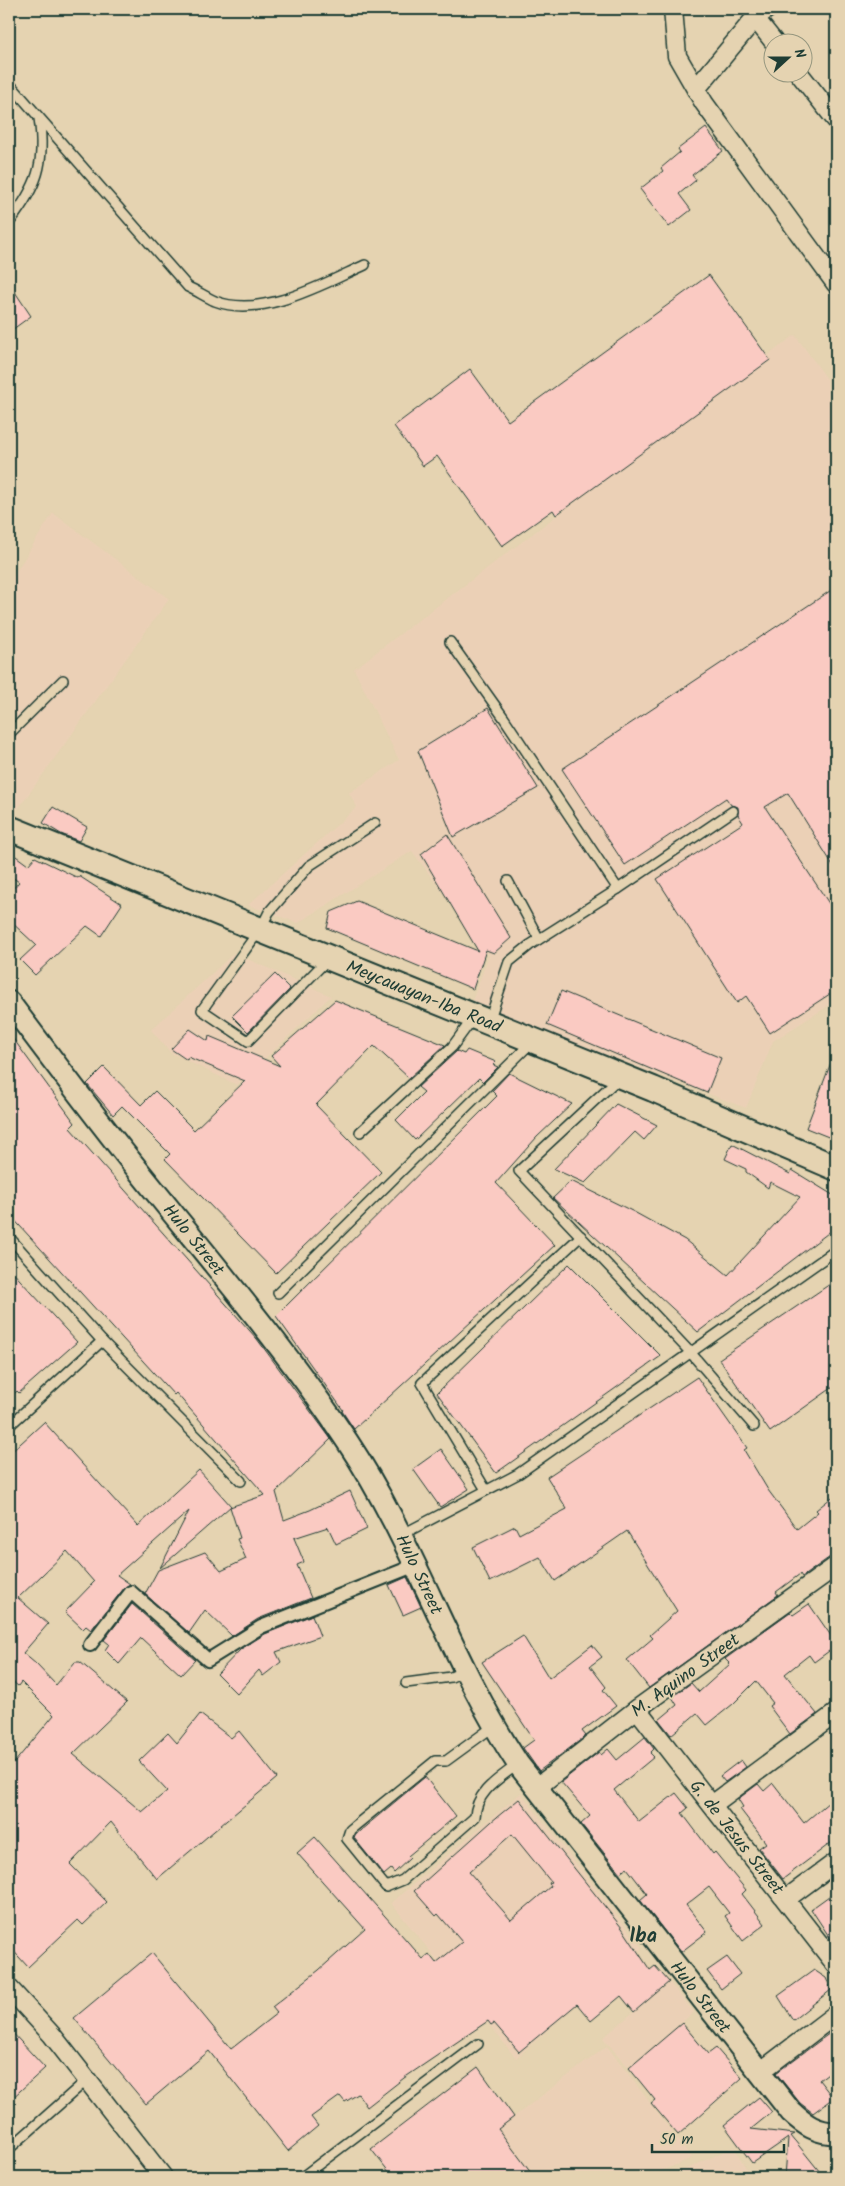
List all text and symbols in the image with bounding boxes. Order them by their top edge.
north arrow [762,32,812,82]
text: N [787,46,811,62]
street label: Meycauayan-Iba Road [341,953,507,1043]
street label: Hulo Street [154,1198,232,1284]
street label: Hulo Street [386,1530,450,1621]
street label: M. Aquino Street [625,1626,747,1726]
street label: G. de Jesus Street [681,1774,791,1903]
district label: Iba [629,1921,657,1953]
street label: Hulo Street [662,1955,738,2042]
scale bar [652,2121,785,2153]
text: 50 m [660,2128,694,2152]

